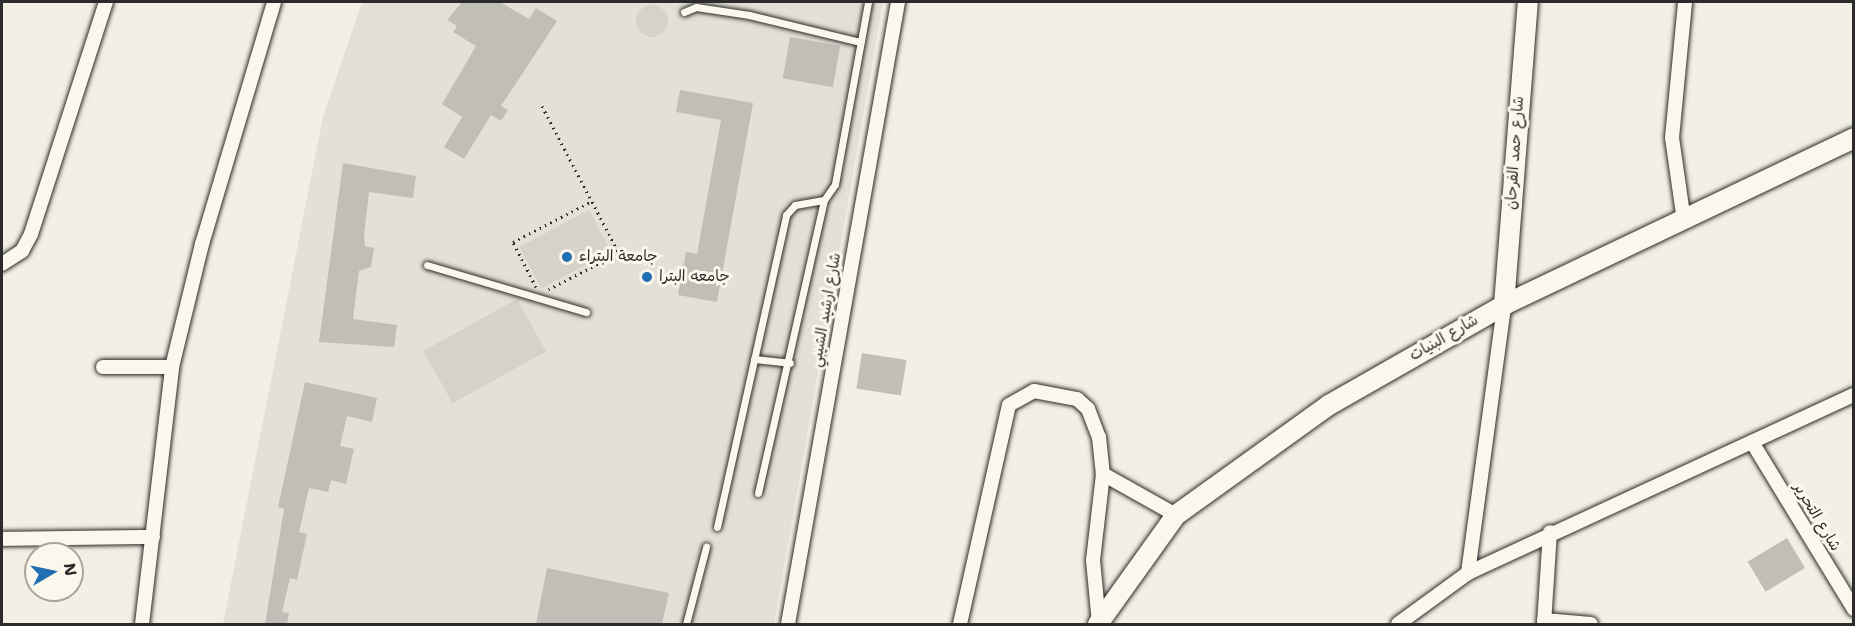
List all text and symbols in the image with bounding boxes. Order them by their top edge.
street label: شارع حمد الفرحان [1502,96,1528,210]
place label: جامعة البتراء [579,248,657,266]
marker: جامعة البتراء [560,250,574,264]
street label: شارع ارشيد الشيبي [807,252,845,368]
place label: جامعه البترا [659,268,730,286]
marker: جامعه البترا [640,270,654,284]
street label: شارع البنيات [1406,311,1482,365]
street label: شارع التحرير [1790,480,1844,554]
north arrow [24,542,84,602]
text: N [59,562,82,577]

